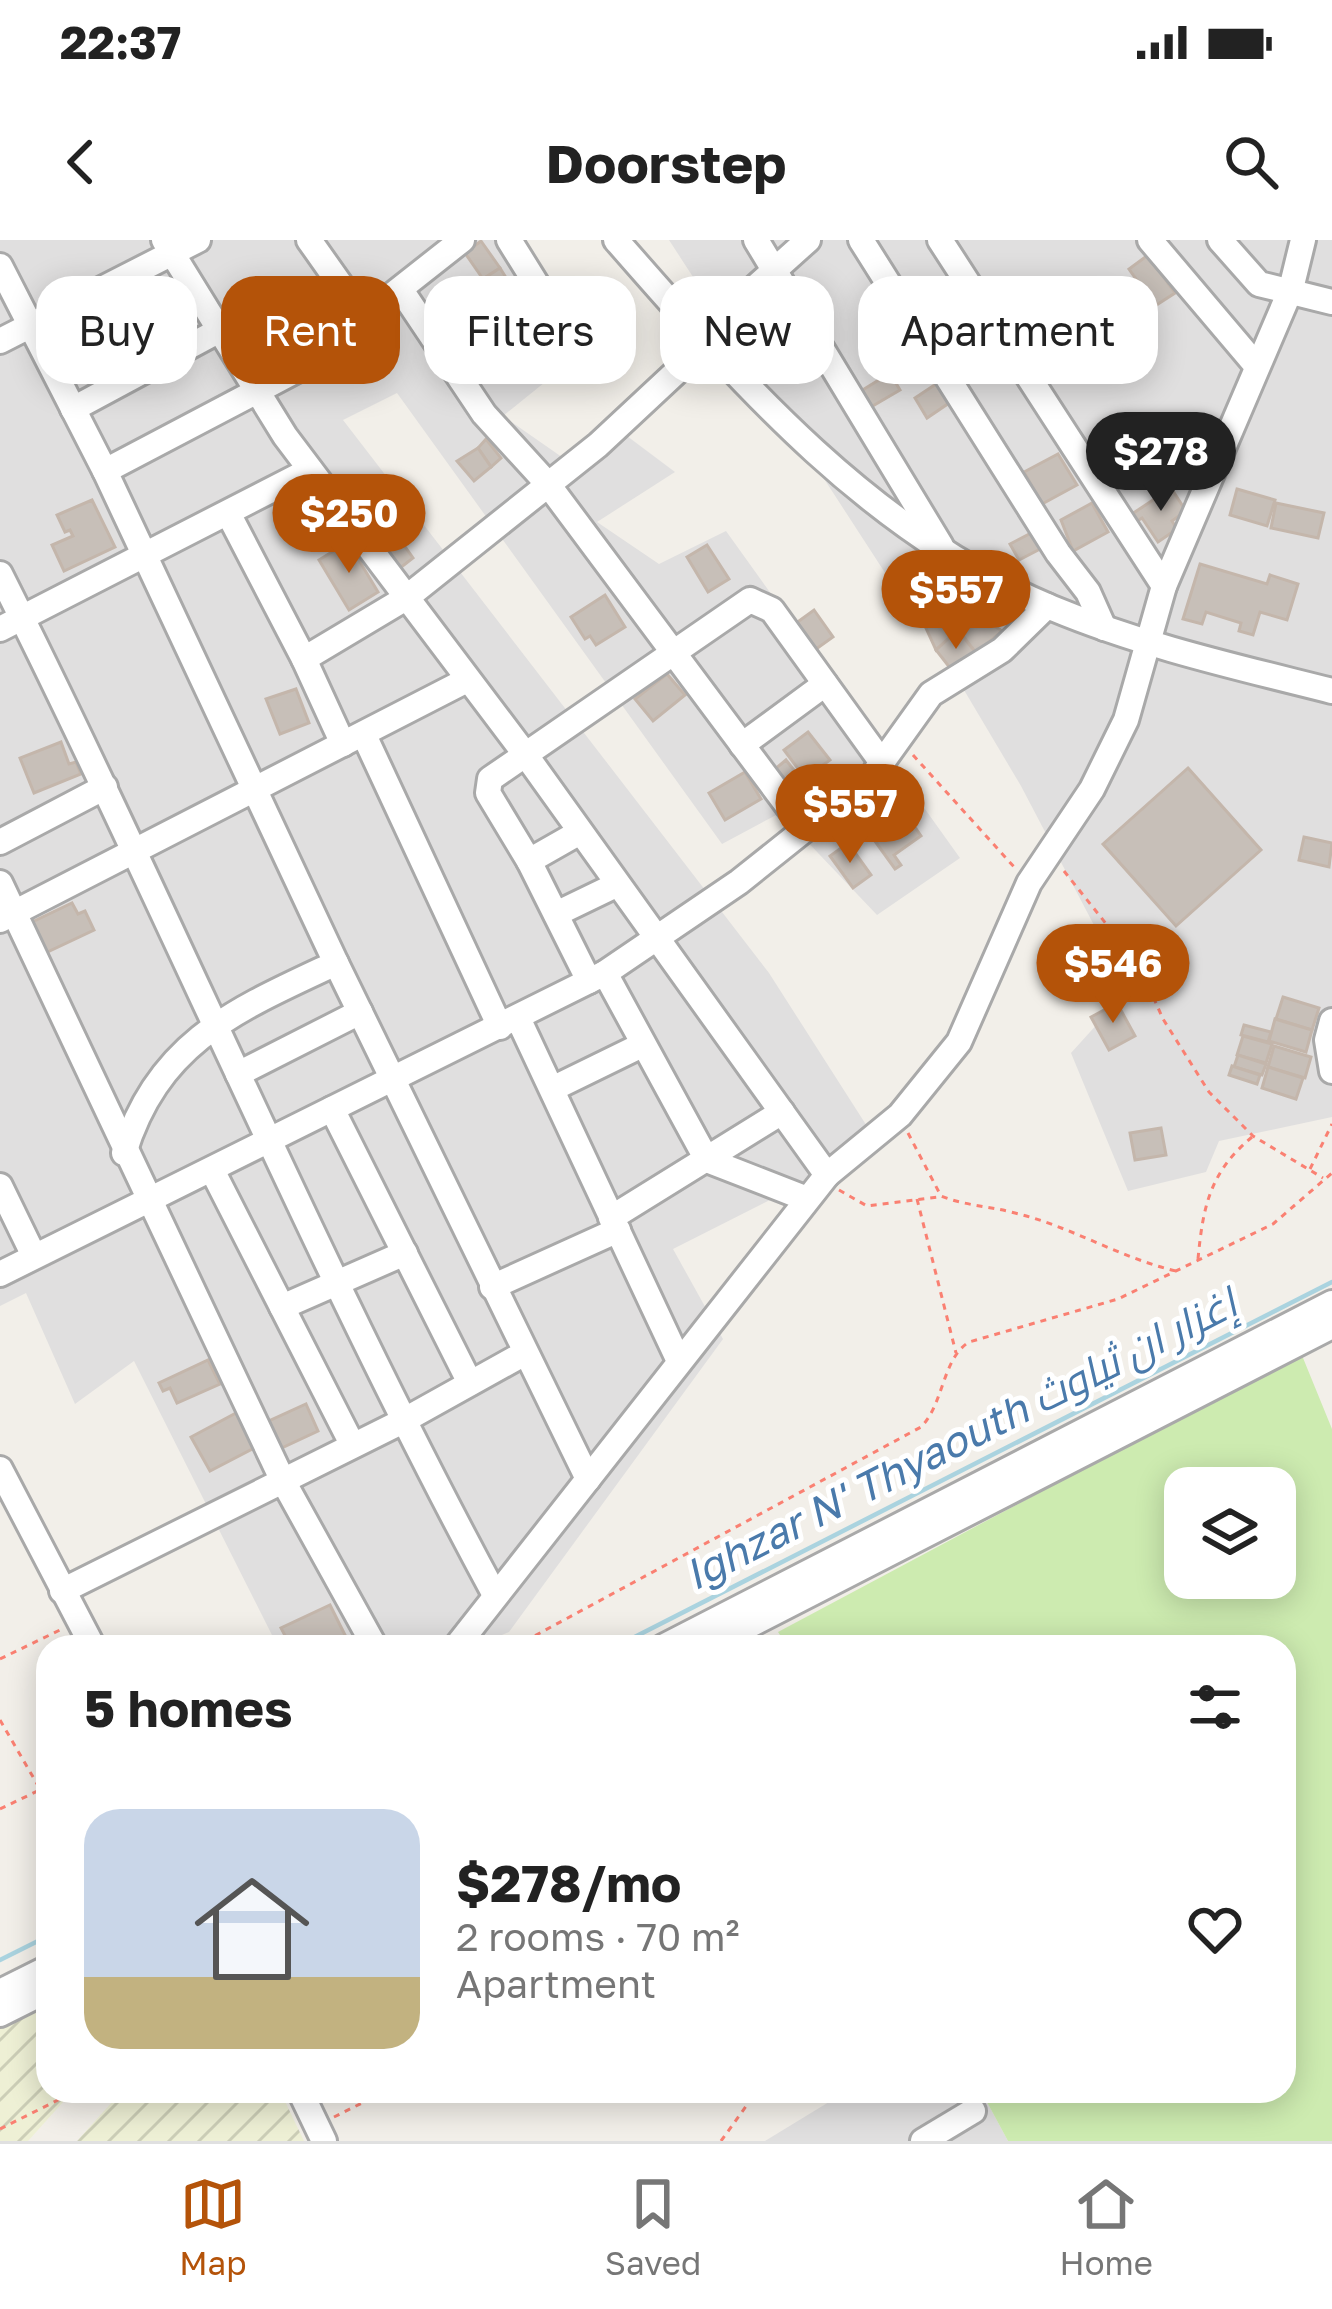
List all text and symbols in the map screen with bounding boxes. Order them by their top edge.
text: 22:37 [60,15,181,69]
icon: back [48,129,114,195]
icon: search [1218,129,1284,195]
text: Doorstep [545,130,787,195]
chip: Buy [36,276,197,384]
chip: Rent [221,276,400,384]
chip: Filters [424,276,636,384]
chip: New [660,276,834,384]
chip: Apartment [858,276,1158,384]
pin: $278 [1090,412,1232,514]
text: $278 [1113,427,1209,474]
pin: $250 [278,474,420,576]
text: $250 [299,489,399,536]
pin: $557 [885,550,1027,652]
text: $557 [909,565,1003,612]
pin: $557 [779,764,921,866]
text: $557 [803,779,897,826]
pin: $546 [1042,924,1184,1026]
text: $546 [1063,939,1163,986]
water label: Ighzar N' Thyaouth إغزار ان ثياوث [676,1275,1249,1602]
map controls [1164,1467,1296,1599]
button: layers [1164,1467,1296,1599]
icon: filters [1182,1674,1248,1740]
text: 5 homes [84,1677,293,1738]
text: $278/mo [456,1852,681,1913]
icon: home [180,1857,324,2001]
icon: heart [1182,1896,1248,1962]
text: 2 rooms · 70 m² [456,1913,740,1960]
text: Apartment [456,1960,656,2007]
tab: Map [179,2171,247,2282]
tab: Saved [605,2171,701,2282]
tab: Home [1060,2171,1153,2282]

